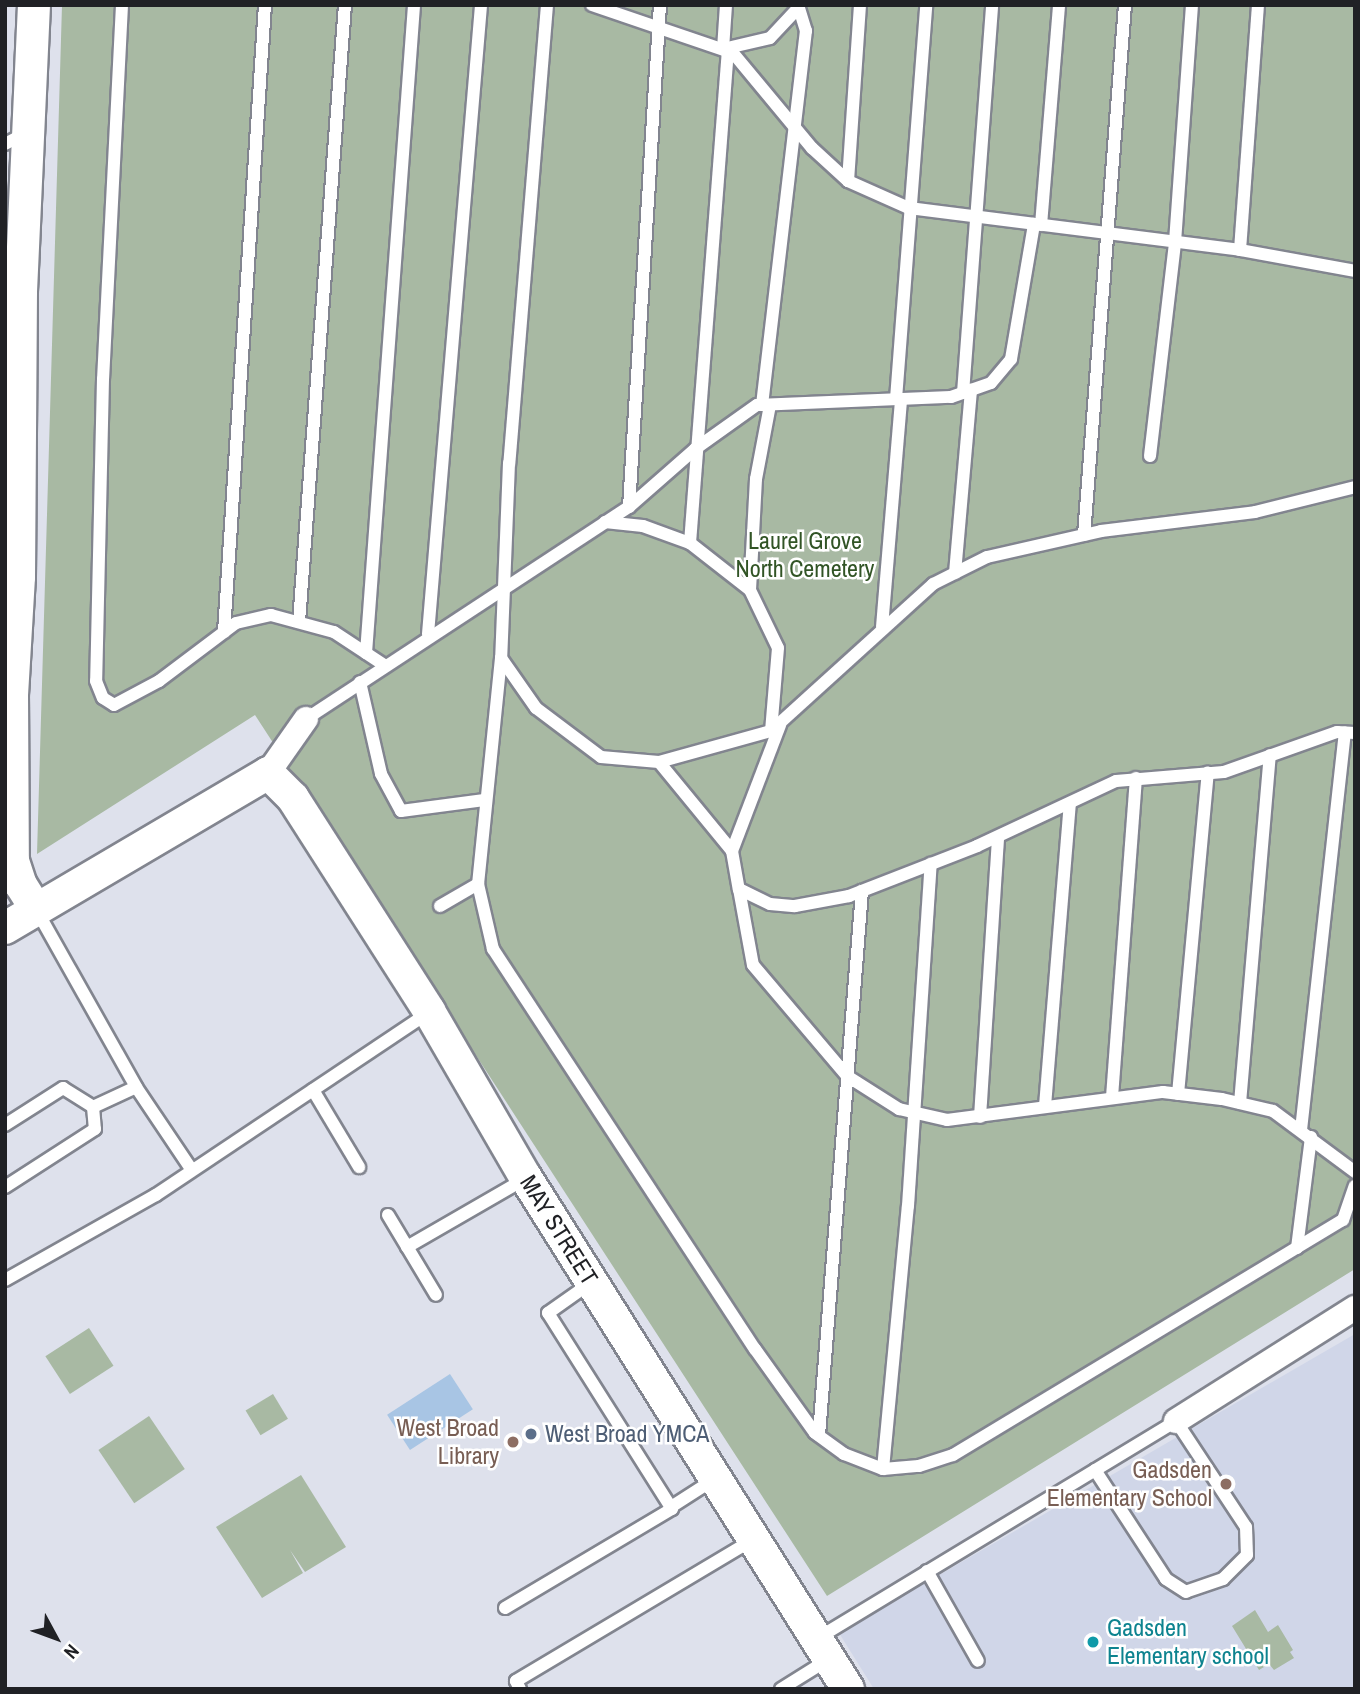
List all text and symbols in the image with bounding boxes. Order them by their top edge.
park label: Laurel Grove North Cemetery [736,527,874,583]
street label: MAY STREET [514,1170,604,1290]
place label: West Broad Library [397,1414,499,1470]
place label: West Broad YMCA [545,1420,710,1448]
marker: West Broad YMCA [523,1426,539,1442]
marker: West Broad Library [505,1434,521,1450]
place label: Gadsden Elementary School [1047,1456,1212,1512]
marker: Gadsden Elementary School [1218,1476,1234,1492]
north arrow [21,1603,91,1673]
place label: Gadsden Elementary school [1107,1614,1269,1670]
marker: Gadsden Elementary school [1085,1634,1101,1650]
text: N [58,1639,85,1665]

